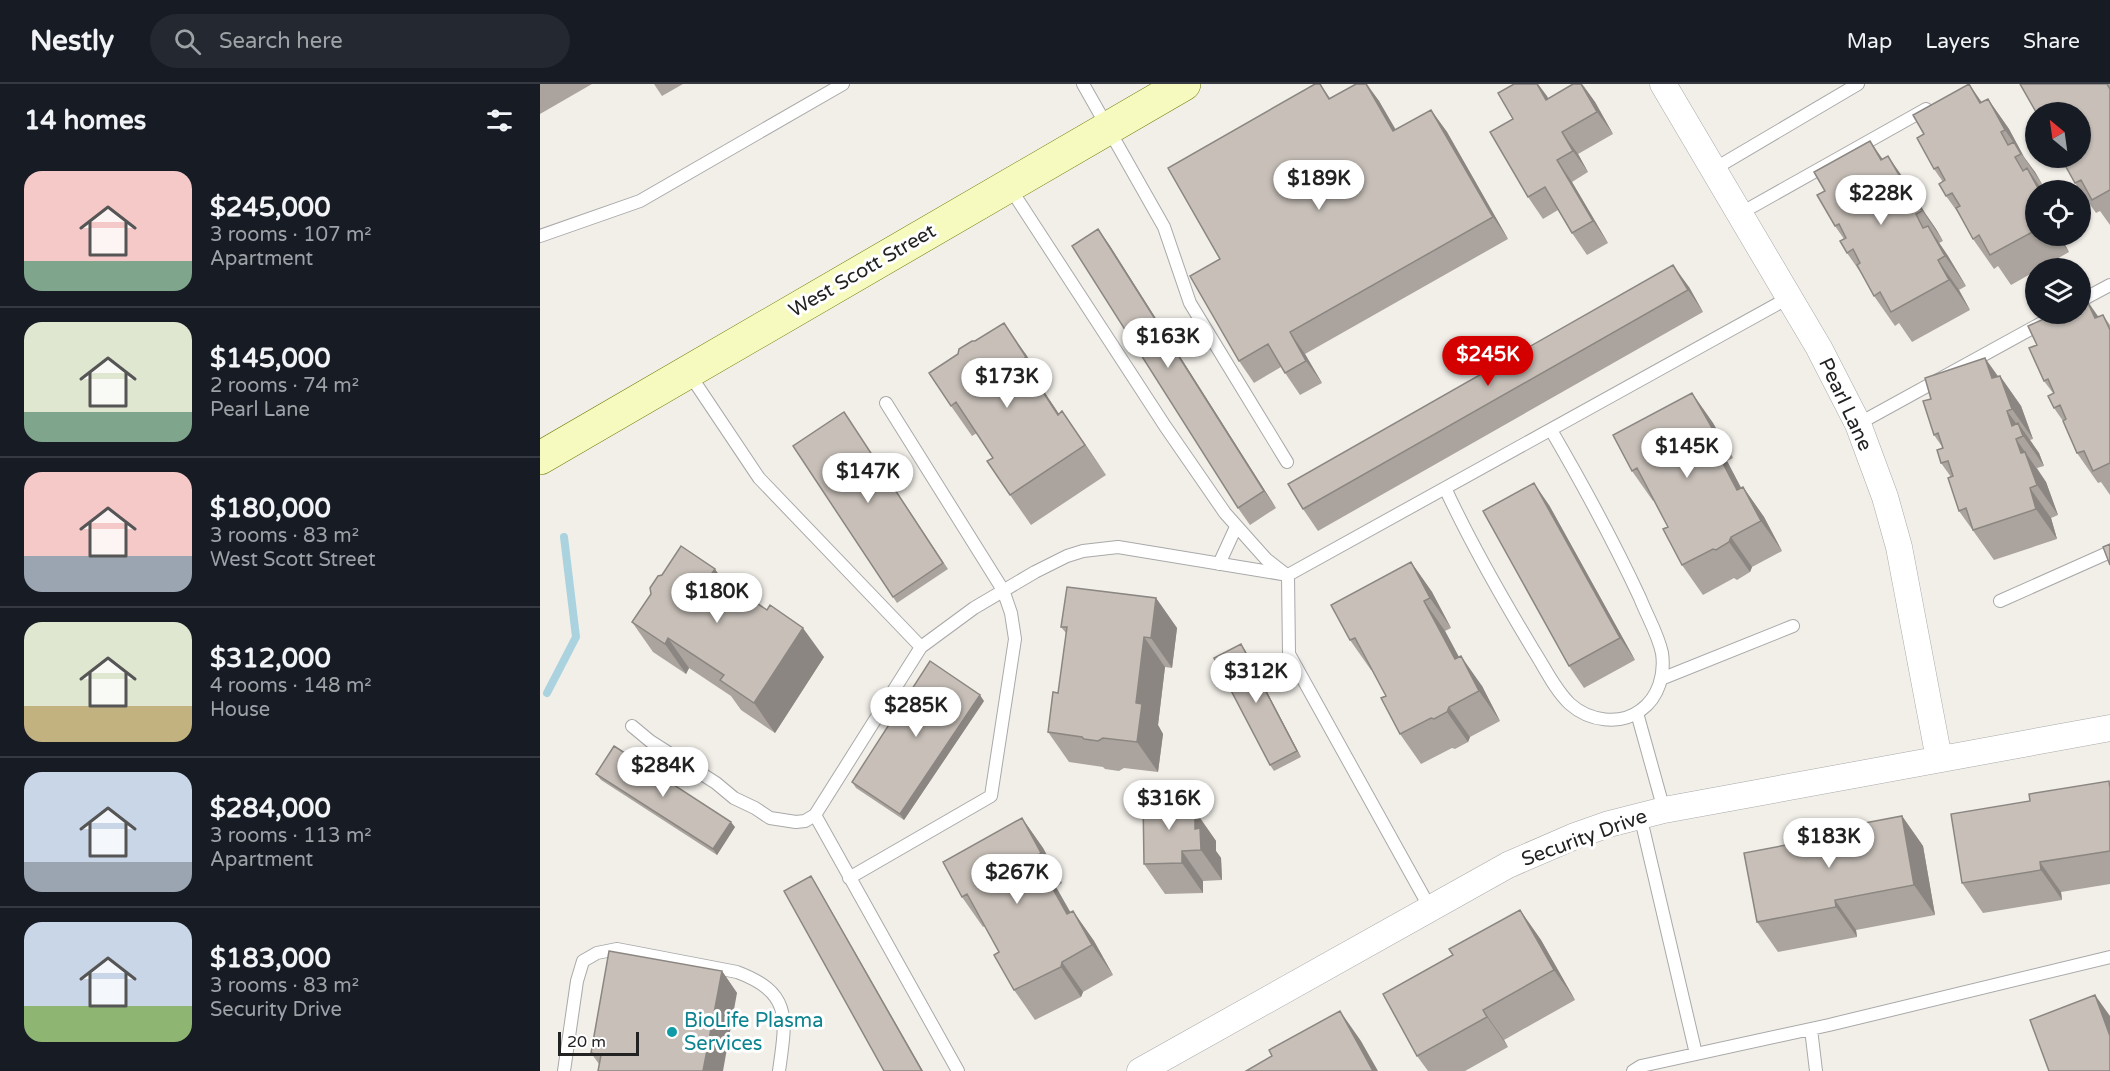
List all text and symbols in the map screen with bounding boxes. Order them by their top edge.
search box [150,14,570,68]
text: Nestly [30,24,114,58]
icon: search [171,25,204,58]
text: Search here [219,28,343,54]
text: Map [1847,29,1892,54]
text: Layers [1925,29,1990,54]
text: Share [2023,29,2080,54]
north arrow [2025,102,2091,168]
map controls [2025,102,2091,324]
icon: filters [483,104,516,137]
text: 14 homes [24,105,146,136]
pin: $189K [1277,160,1361,211]
text: $189K [1287,167,1351,191]
pin: $228K [1839,175,1923,226]
button: locate [2025,180,2091,246]
text: $228K [1849,182,1913,206]
text: $245,000 [210,192,330,223]
icon: home [72,195,144,267]
street label: West Scott Street [785,219,941,323]
text: 3 rooms · 107 m² [210,223,372,247]
text: Apartment [210,247,313,271]
button: layers [2025,258,2091,324]
pin: $163K [1126,318,1210,369]
text: $163K [1136,325,1200,349]
pin: $245K [1446,336,1530,387]
text: $145,000 [210,343,330,374]
text: $245K [1456,343,1520,367]
icon: home [72,346,144,418]
street label: Pearl Lane [1813,354,1877,455]
pin: $173K [965,358,1049,409]
text: $173K [975,365,1039,389]
text: 2 rooms · 74 m² [210,374,359,398]
text: Pearl Lane [210,398,310,422]
pin: $145K [1645,428,1729,479]
text: $145K [1655,435,1719,459]
pin: $147K [826,453,910,504]
text: $147K [836,460,900,484]
text: $180,000 [210,493,331,524]
icon: home [72,496,144,568]
text: 3 rooms · 83 m² [210,524,359,548]
text: West Scott Street [210,548,376,572]
pin: $180K [675,573,759,624]
text: $180K [685,580,749,604]
text: $312,000 [210,643,331,674]
icon: home [72,646,144,718]
pin: $312K [1214,653,1298,704]
text: $312K [1224,660,1288,684]
text: 4 rooms · 148 m² [210,674,372,698]
pin: $285K [874,687,958,738]
text: $285K [884,694,948,718]
text: House [210,698,270,722]
pin: $284K [621,747,705,798]
text: $284K [631,754,695,778]
pin: $316K [1127,780,1211,831]
text: $316K [1137,787,1201,811]
text: $284,000 [210,793,331,824]
icon: home [72,796,144,868]
street label: Security Drive [1518,804,1650,872]
pin: $183K [1787,818,1871,869]
text: 3 rooms · 113 m² [210,824,372,848]
text: $183K [1797,825,1861,849]
text: Apartment [210,848,313,872]
pin: $267K [975,854,1059,905]
text: $267K [985,861,1049,885]
text: $183,000 [210,943,331,974]
icon: home [72,946,144,1018]
text: 3 rooms · 83 m² [210,974,359,998]
text: Security Drive [210,998,342,1022]
place label: BioLife Plasma Services [684,1009,823,1056]
marker: BioLife Plasma Services [665,1025,679,1039]
scale bar [558,1029,639,1056]
text: 20 m [567,1032,606,1052]

